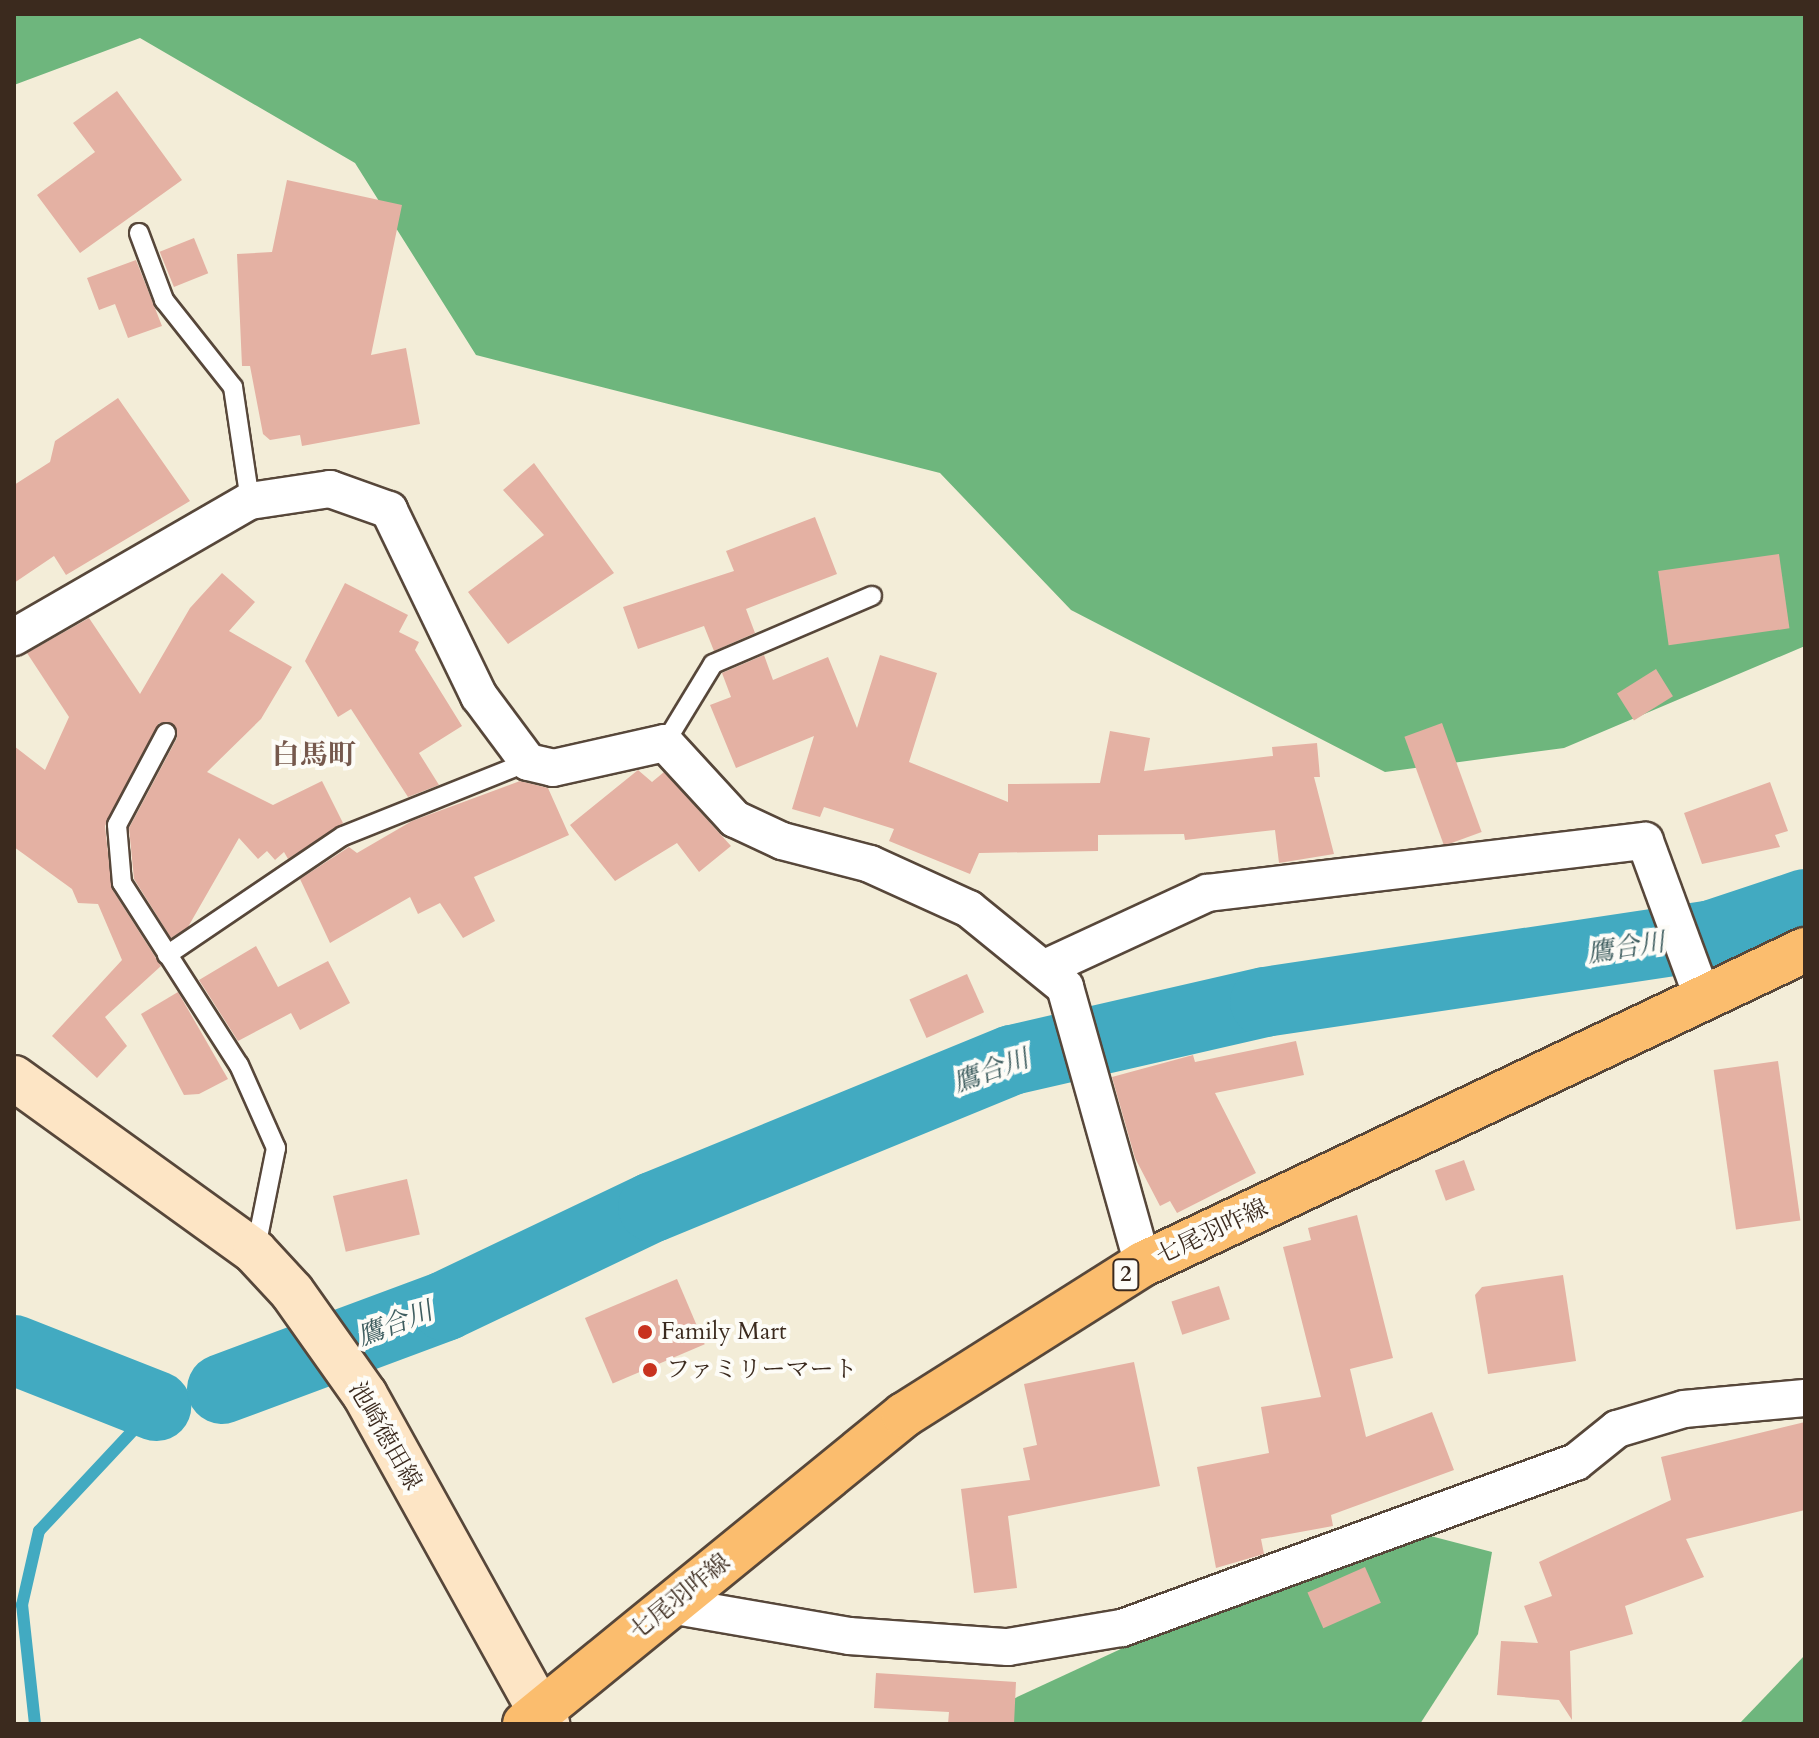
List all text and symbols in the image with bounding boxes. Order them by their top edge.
district label: 白馬町 [272,738,356,772]
water label: 鷹合川 [1585,926,1667,970]
water label: 鷹合川 [949,1043,1033,1099]
street label: 七尾羽咋線 [1152,1194,1272,1270]
road number: 2 [1112,1257,1140,1293]
water label: 鷹合川 [353,1295,437,1353]
place label: Family Mart [661,1318,787,1346]
marker: Family Mart [636,1323,654,1341]
place label: ファミリーマート [666,1356,858,1384]
marker: ファミリーマート [641,1361,659,1379]
street label: 池崎徳田線 [343,1377,427,1495]
street label: 七尾羽咋線 [624,1548,736,1646]

